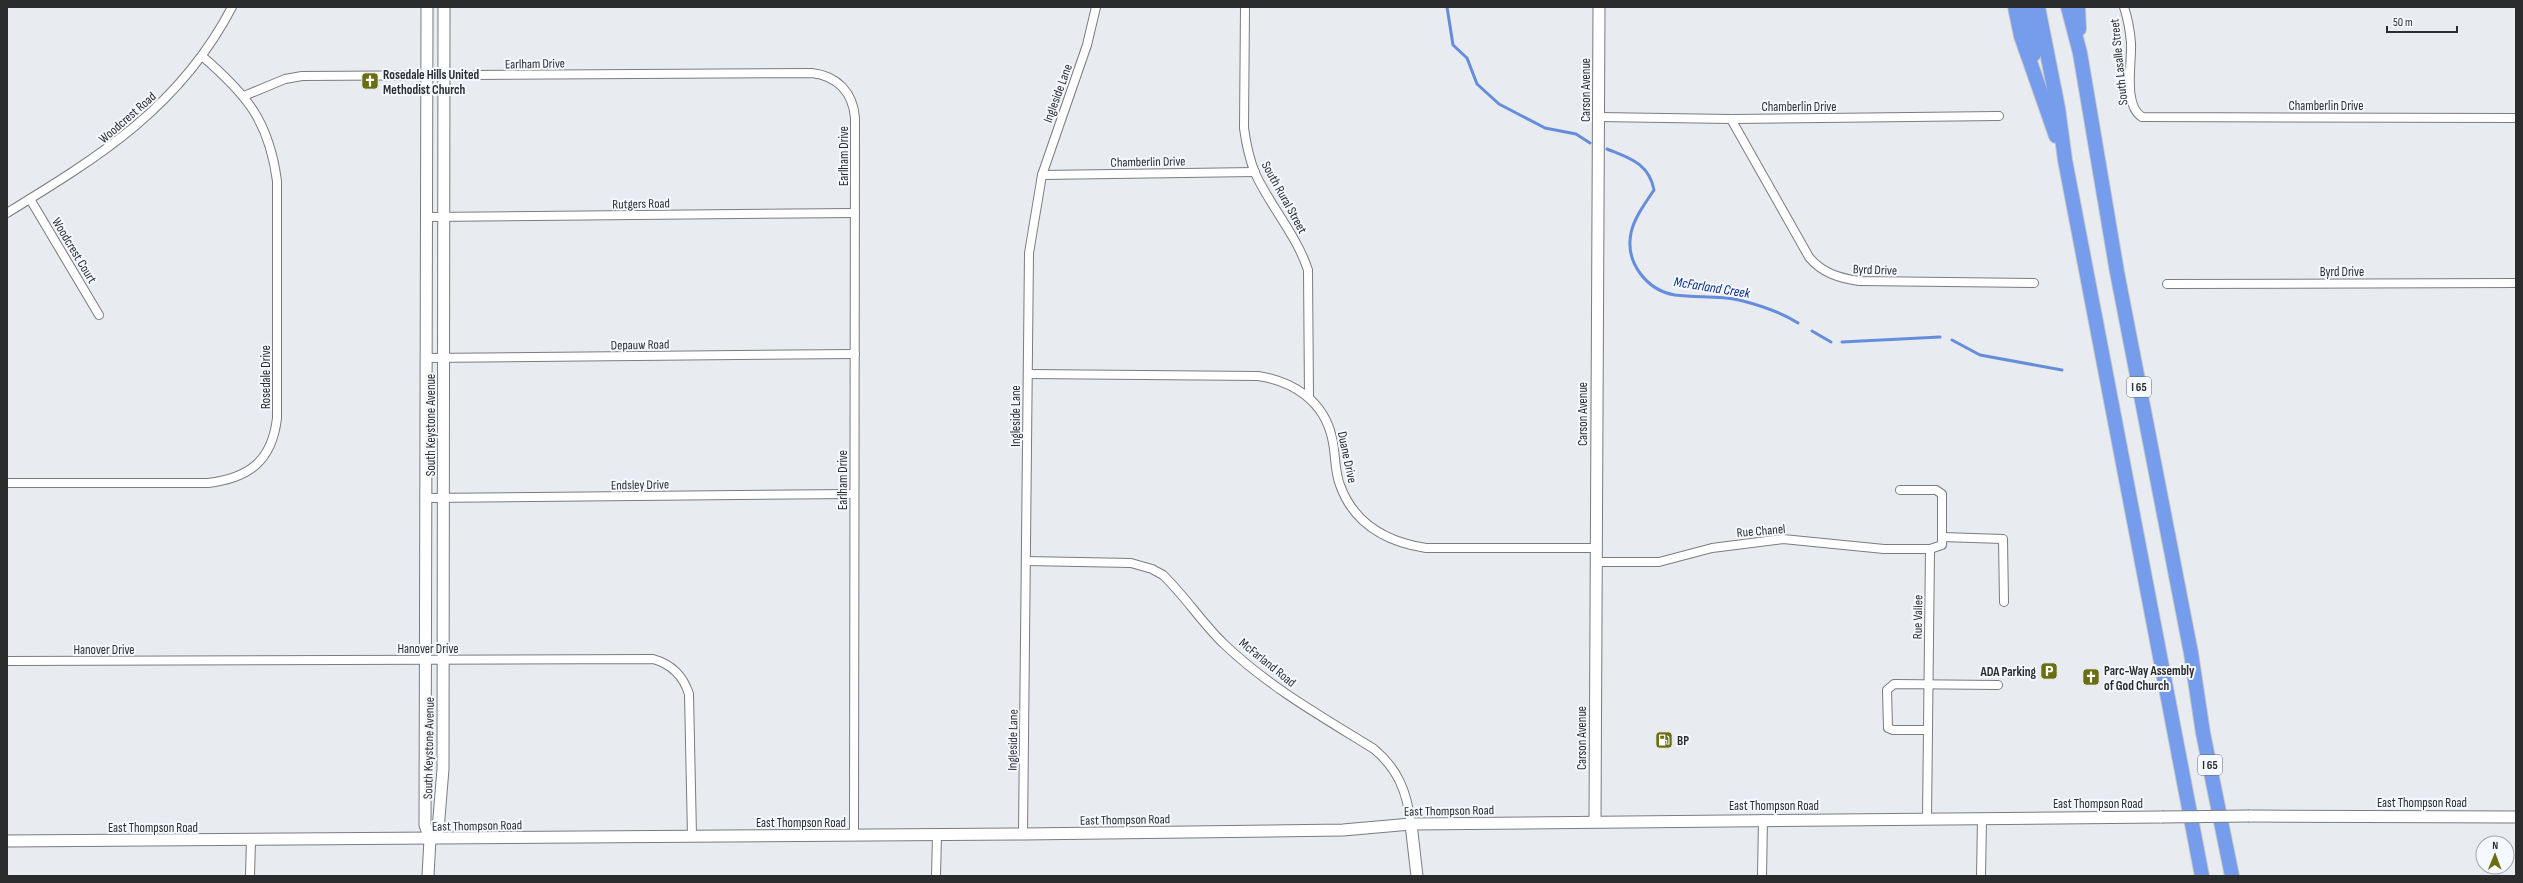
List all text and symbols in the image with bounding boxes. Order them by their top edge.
scale bar [2387,8,2457,34]
text: 50 m [2393,15,2413,30]
street label: South Lasalle Street [2106,18,2131,106]
street label: Earlham Drive [505,55,565,73]
street label: Carson Avenue [1578,58,1594,122]
street label: Ingleside Lane [1040,62,1076,125]
place label: Rosedale Hills United Methodist Church [383,67,480,98]
church icon: Rosedale Hills United Methodist Church [360,71,380,91]
street label: Woodcrest Road [96,89,160,147]
street label: Chamberlin Drive [2288,98,2364,114]
street label: Chamberlin Drive [1761,99,1837,115]
street label: Earlham Drive [836,126,852,186]
street label: Chamberlin Drive [1110,153,1186,171]
street label: South Rural Street [1258,159,1310,236]
street label: Rutgers Road [612,195,670,213]
street label: Woodcrest Court [48,215,100,286]
street label: Byrd Drive [1852,261,1897,279]
street label: Byrd Drive [2320,264,2364,280]
water label: McFarland Creek [1673,273,1752,302]
street label: Depauw Road [611,336,669,354]
street label: Rosedale Drive [258,345,274,409]
street label: South Keystone Avenue [423,374,439,476]
road number: I 65 [2127,377,2151,397]
street label: Carson Avenue [1575,382,1591,446]
street label: Ingleside Lane [1008,385,1024,447]
street label: Duane Drive [1334,430,1360,484]
street label: Earlham Drive [835,450,851,510]
street label: Endsley Drive [611,476,669,494]
street label: Rue Chanel [1736,521,1786,541]
street label: Rue Vallee [1910,595,1926,639]
street label: McFarland Road [1236,635,1299,691]
street label: Hanover Drive [397,641,459,657]
street label: Hanover Drive [73,642,135,658]
parking icon: ADA Parking [2039,661,2059,681]
place label: Parc-Way Assembly of God Church [2104,663,2195,694]
place label: ADA Parking [1980,664,2037,680]
church icon: Parc-Way Assembly of God Church [2081,667,2101,687]
street label: South Keystone Avenue [420,697,438,799]
street label: Carson Avenue [1574,706,1590,770]
street label: Ingleside Lane [1004,709,1022,771]
fuel station icon: BP [1654,730,1674,750]
place label: BP [1677,733,1689,749]
road number: I 65 [2198,755,2222,775]
street label: East Thompson Road [2377,795,2467,811]
street label: East Thompson Road [2053,796,2143,812]
street label: East Thompson Road [1729,798,1819,814]
street label: East Thompson Road [1404,802,1494,820]
street label: East Thompson Road [1080,811,1170,829]
street label: East Thompson Road [756,815,846,831]
street label: East Thompson Road [432,817,522,835]
street label: East Thompson Road [108,820,198,836]
north arrow [2475,835,2515,875]
text: N [2492,839,2498,852]

